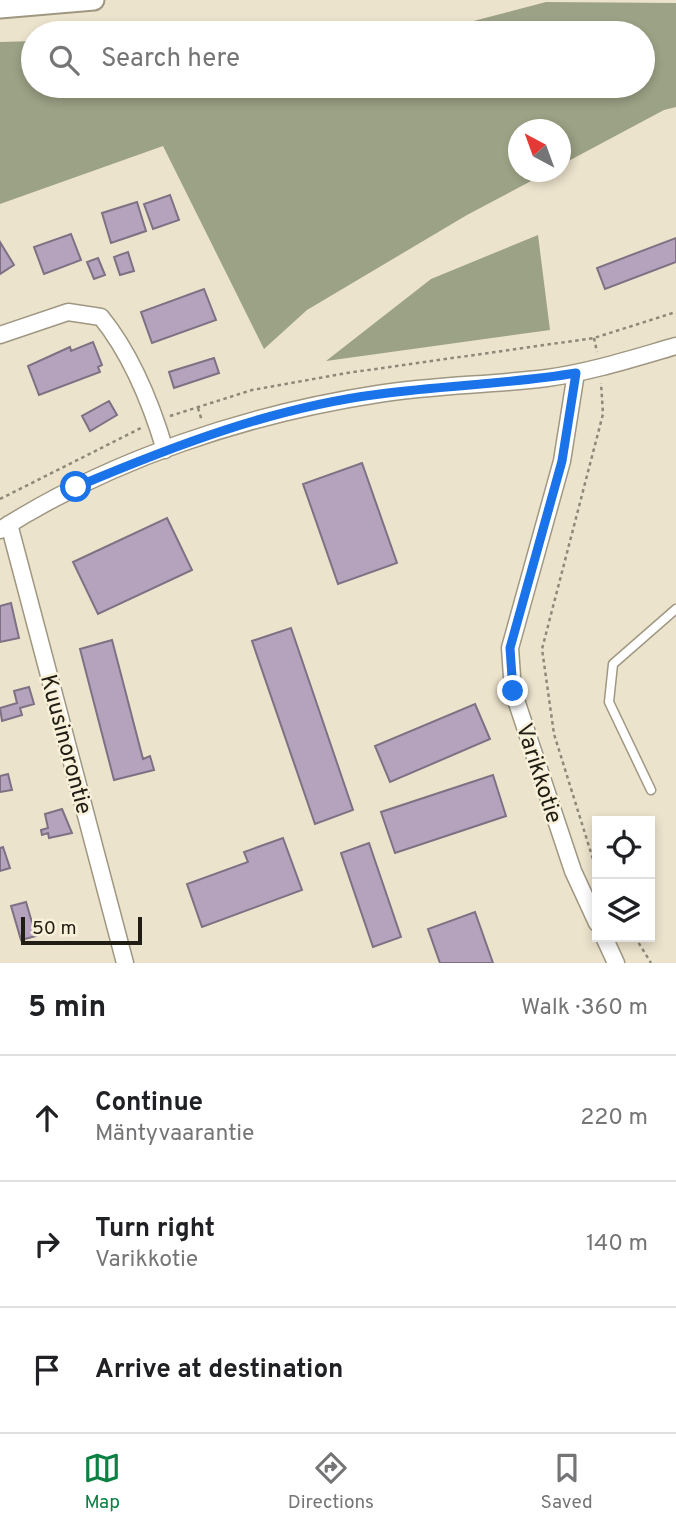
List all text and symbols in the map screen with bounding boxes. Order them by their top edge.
search box [21,21,655,98]
icon: search [45,41,83,79]
text: Search here [101,43,240,76]
north arrow [508,119,571,182]
route start [60,471,91,502]
street label: Kuusinorontie [32,671,97,818]
route end [497,675,528,706]
street label: Varikkotie [508,720,567,827]
map controls [592,816,655,942]
button: locate [592,816,655,879]
button: layers [592,879,655,942]
scale bar [21,914,142,946]
text: 50 m [32,917,77,941]
text: 5 min [28,990,106,1027]
text: Walk · 360 m [521,994,648,1023]
text: Continue [95,1087,203,1120]
icon: ahead [28,1099,66,1137]
text: 220 m [580,1104,648,1133]
text: Mäntyvaarantie [95,1120,254,1149]
text: Turn right [95,1213,215,1246]
icon: right [28,1225,66,1263]
text: 140 m [586,1230,648,1259]
text: Varikkotie [95,1246,198,1275]
icon: arrive [28,1351,66,1389]
text: Arrive at destination [95,1354,343,1387]
tab: Map [83,1449,121,1515]
tab: Directions [288,1449,374,1515]
tab: Saved [541,1449,593,1515]

